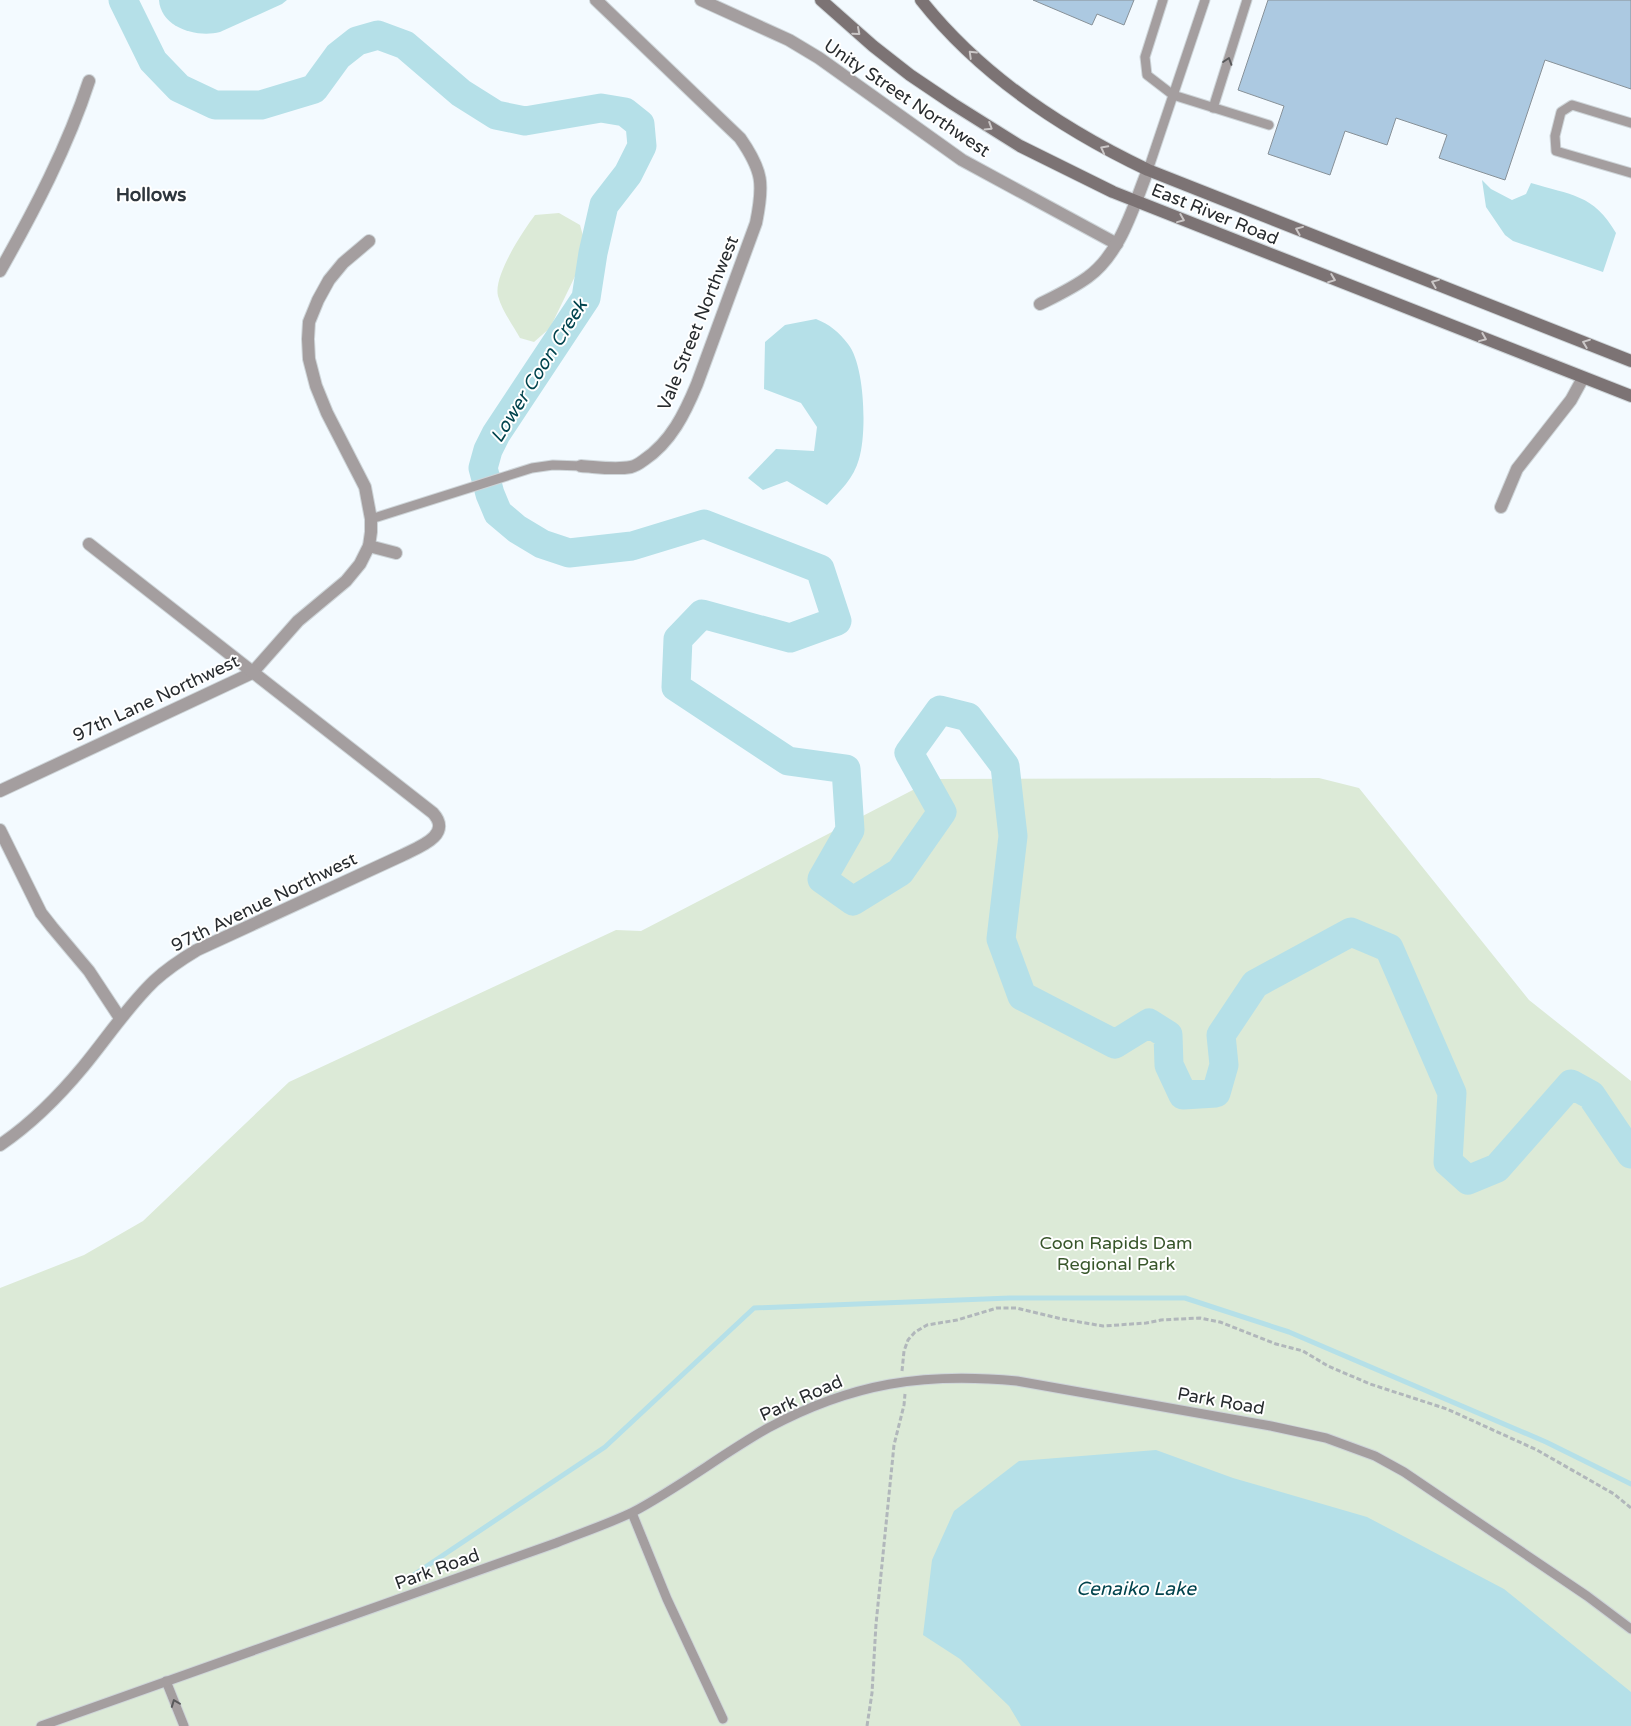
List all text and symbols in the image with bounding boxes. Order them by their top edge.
one-way arrow [852,27,861,36]
street label: Unity Street Northwest [820,34,994,162]
one-way arrow [969,51,978,60]
one-way arrow [1222,58,1232,66]
one-way arrow [984,120,993,130]
one-way arrow [1100,145,1109,155]
street label: East River Road [1148,178,1282,250]
district label: Hollows [116,184,186,206]
one-way arrow [1176,213,1185,224]
one-way arrow [1295,226,1304,236]
street label: Vale Street Northwest [653,232,743,414]
one-way arrow [1327,273,1336,283]
one-way arrow [1431,279,1439,289]
water label: Lower Coon Creek [486,294,593,447]
one-way arrow [1478,332,1487,343]
one-way arrow [1582,339,1590,349]
street label: 97th Lane Northwest [69,650,243,746]
street label: 97th Avenue Northwest [168,847,360,957]
park label: Coon Rapids Dam Regional Park [1039,1232,1193,1275]
street label: Park Road [756,1370,846,1426]
street label: Park Road [1176,1382,1266,1420]
street label: Park Road [392,1544,482,1594]
water label: Cenaiko Lake [1076,1578,1197,1600]
one-way arrow [171,1700,181,1708]

